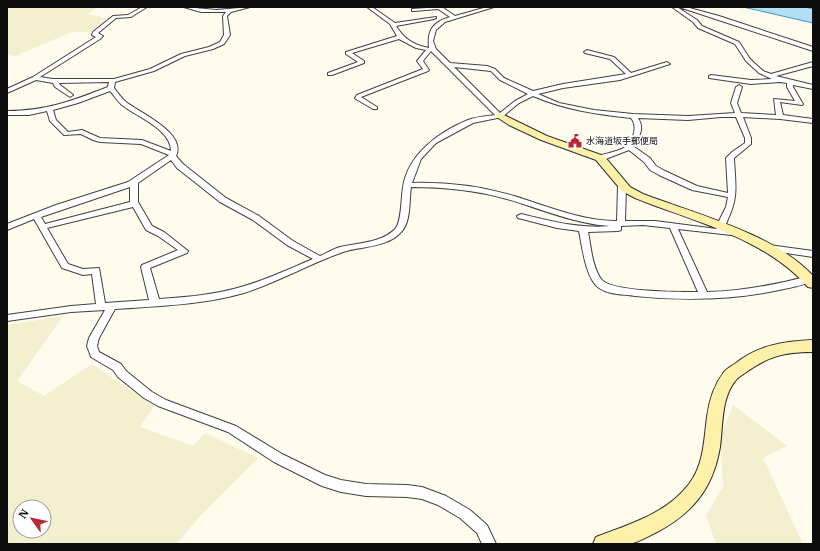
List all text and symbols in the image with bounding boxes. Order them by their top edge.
public building icon: 水海道坂手郵便局 [567,133,583,149]
place label: 水海道坂手郵便局 [586,135,658,146]
north arrow [12,499,52,539]
text: N [15,506,32,521]

